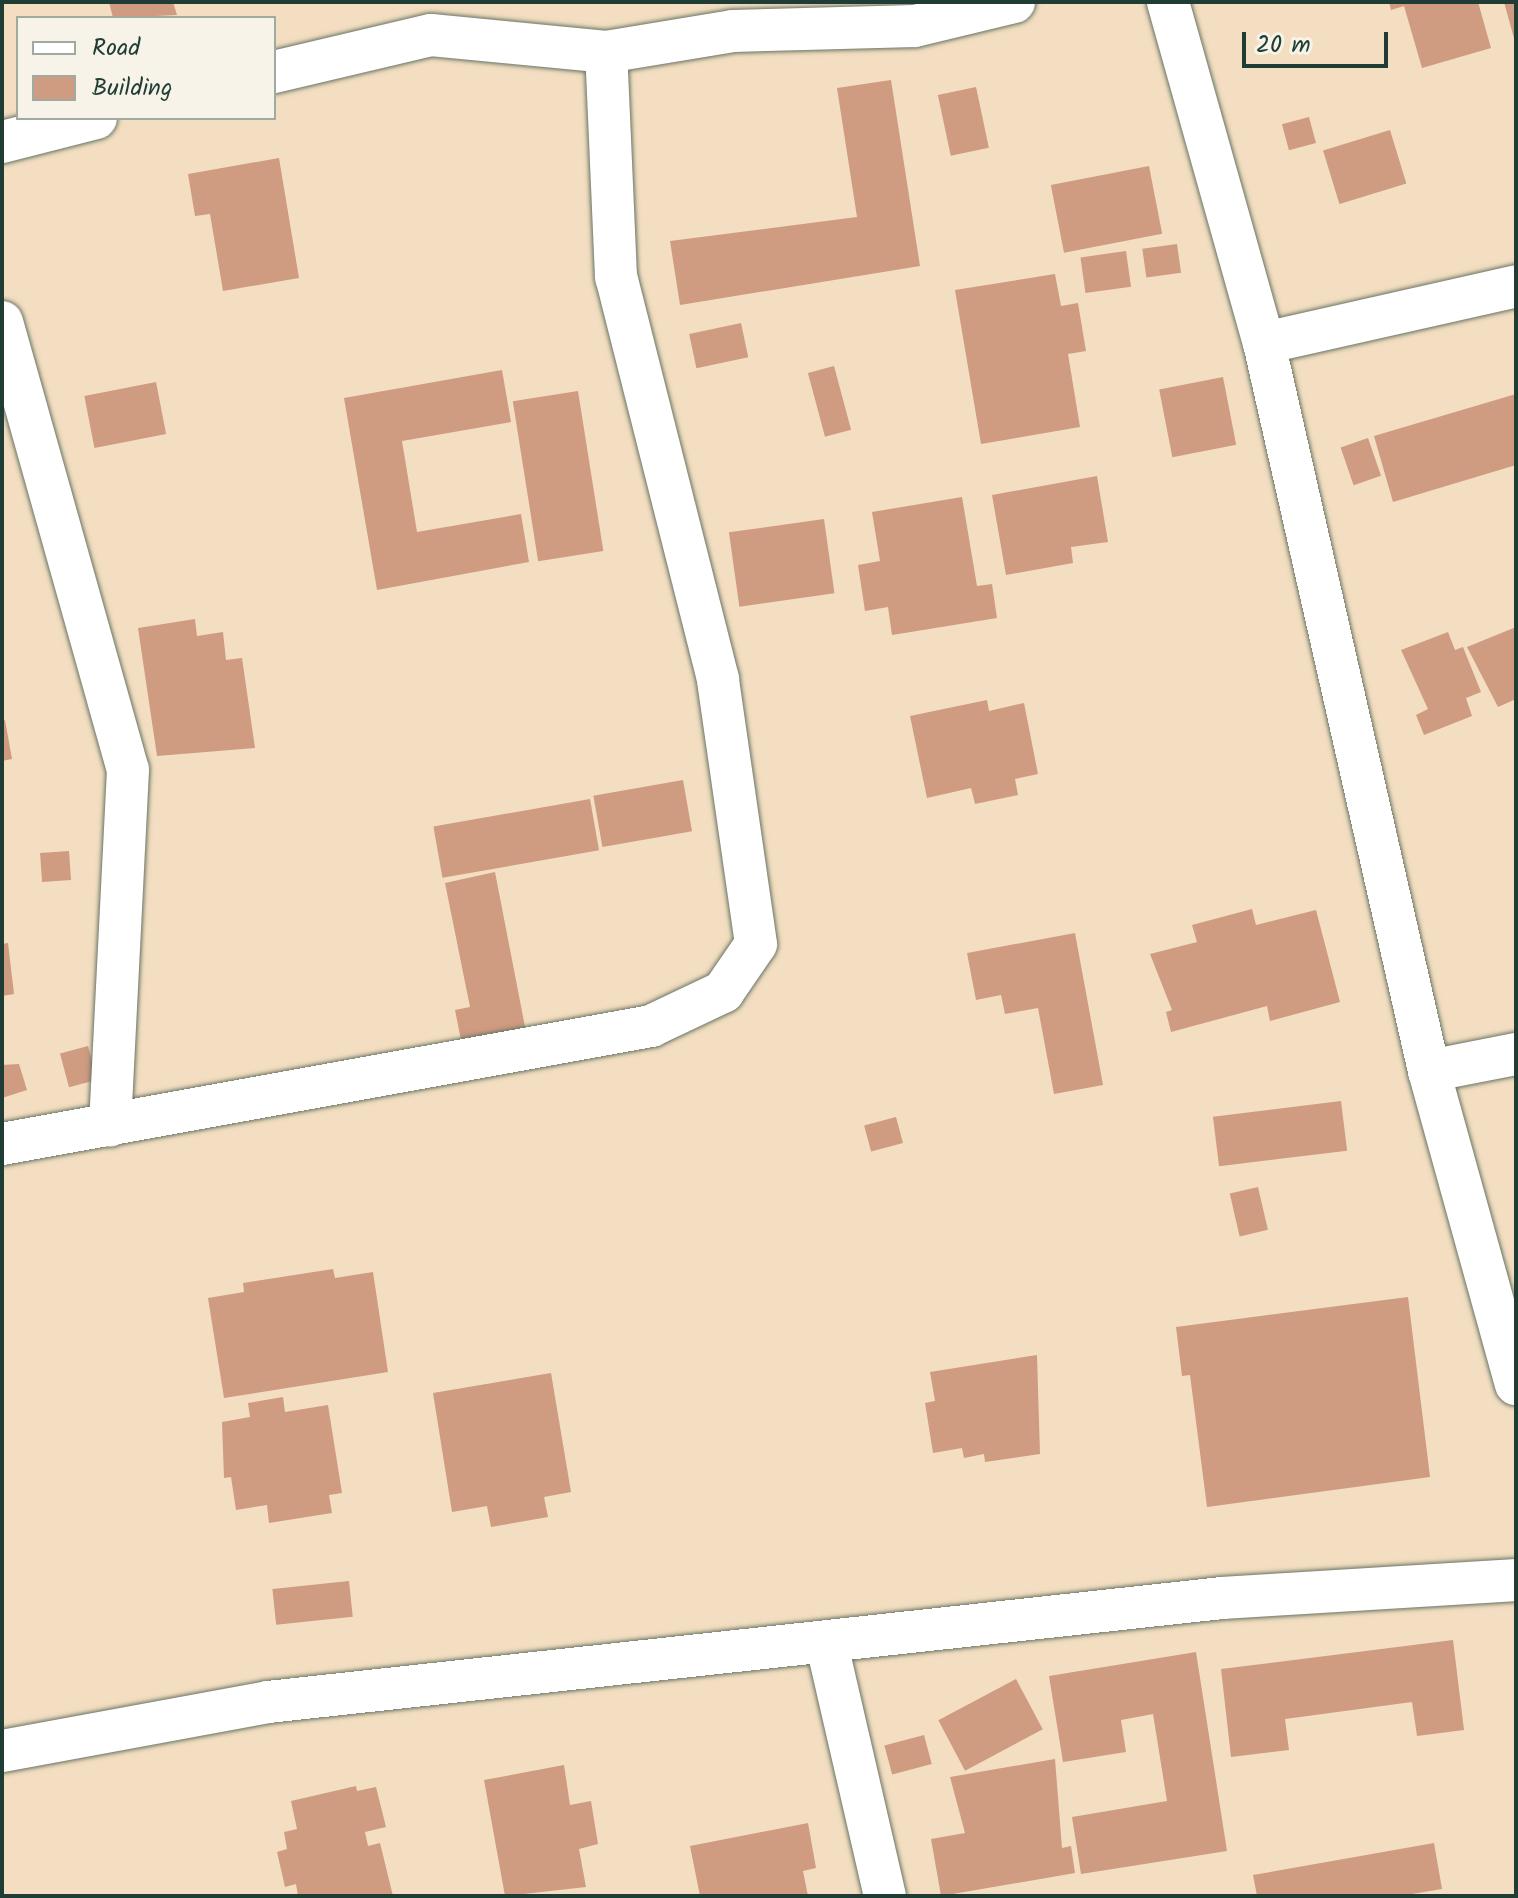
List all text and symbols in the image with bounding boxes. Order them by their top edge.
legend [16,16,276,120]
scale bar [1246,16,1392,66]
text: 20 m [1256,26,1311,65]
text: Road [92,29,140,68]
text: Building [92,69,172,108]

